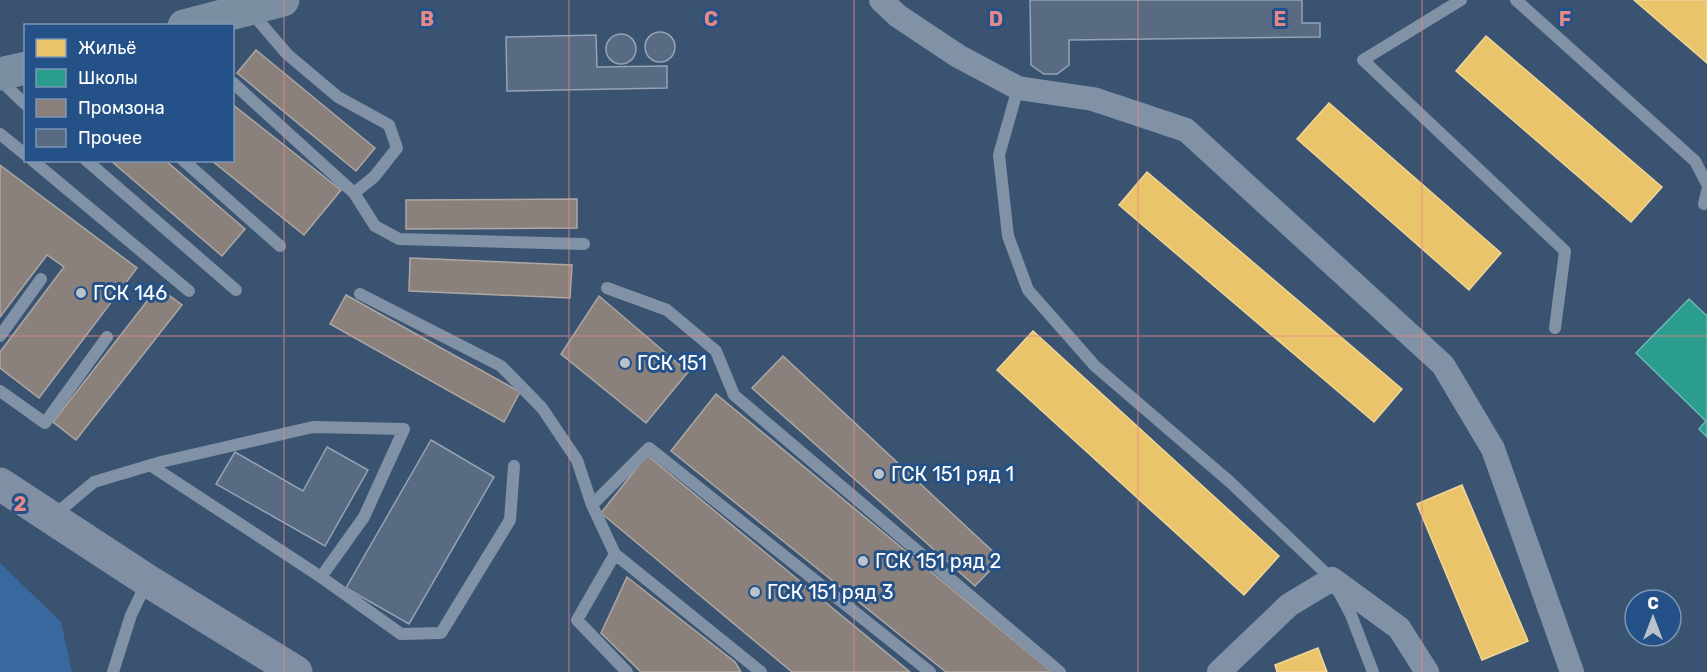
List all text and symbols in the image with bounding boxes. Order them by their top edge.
text: B [420,7,434,31]
text: C [704,7,718,31]
text: D [989,7,1003,31]
text: E [1274,7,1286,31]
text: F [1559,7,1571,31]
legend [24,24,234,162]
text: Жильё [78,37,136,59]
text: Школы [78,67,138,89]
text: Промзона [78,97,165,119]
text: Прочее [78,127,142,149]
place label: ГСК 146 [93,281,167,305]
marker: ГСК 146 [74,286,88,300]
place label: ГСК 151 [637,351,707,375]
marker: ГСК 151 [618,356,632,370]
place label: ГСК 151 ряд 1 [891,462,1014,486]
marker: ГСК 151 ряд 1 [872,467,886,481]
text: 2 [14,492,27,516]
place label: ГСК 151 ряд 2 [875,549,1001,573]
marker: ГСК 151 ряд 2 [856,554,870,568]
place label: ГСК 151 ряд 3 [767,580,894,604]
marker: ГСК 151 ряд 3 [748,585,762,599]
north arrow [1623,588,1683,648]
text: С [1647,594,1659,613]

